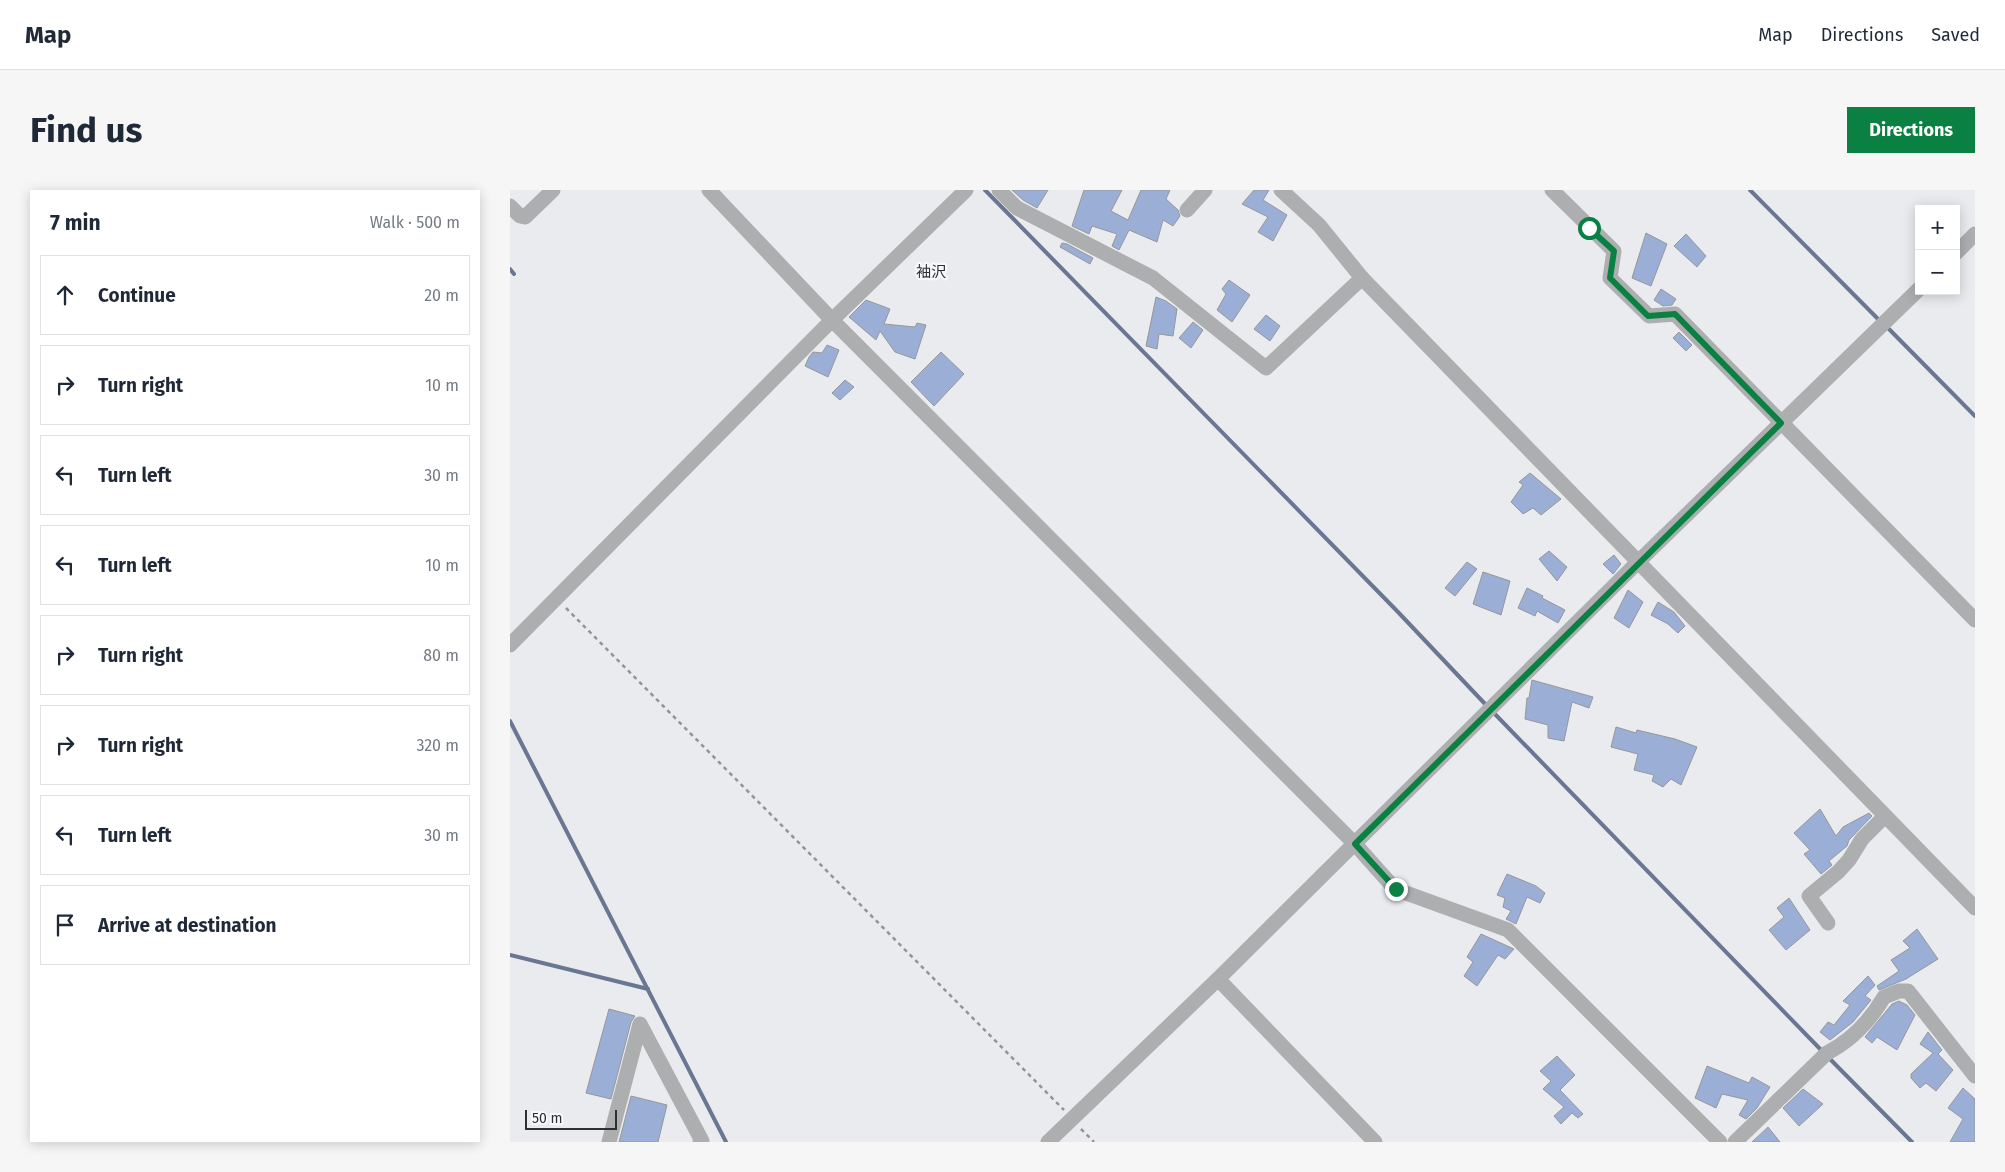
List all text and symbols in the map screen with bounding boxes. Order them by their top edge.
text: Map [25,21,71,49]
text: Map [1758,24,1793,46]
text: Directions [1821,24,1903,46]
text: Saved [1931,24,1980,46]
button: Directions [1847,107,1975,153]
text: Find us [30,109,142,151]
map controls [1915,205,1960,295]
button: + [1915,205,1960,250]
text: 7 min [50,210,101,236]
text: Walk · 500 m [370,213,460,232]
route start [1578,217,1601,240]
button: − [1915,250,1960,295]
district label: 袖沢 [916,263,946,281]
icon: ahead [51,281,79,309]
text: Continue [98,284,176,307]
text: 20 m [424,286,459,305]
icon: right [51,371,79,399]
text: Turn right [98,374,183,397]
text: 10 m [425,376,459,395]
icon: left [51,461,79,489]
text: Turn left [98,464,172,487]
text: 30 m [424,466,459,485]
icon: left [51,551,79,579]
text: Turn left [98,554,172,577]
text: 10 m [425,556,459,575]
icon: right [51,641,79,669]
text: Turn right [98,644,183,667]
text: 80 m [423,646,459,665]
icon: right [51,731,79,759]
text: Turn right [98,734,183,757]
text: 320 m [416,736,459,755]
icon: left [51,821,79,849]
text: Turn left [98,824,172,847]
text: 30 m [424,826,459,845]
route end [1385,878,1408,901]
icon: arrive [51,911,79,939]
text: Arrive at destination [98,914,277,937]
scale bar [525,1107,618,1130]
text: 50 m [532,1110,563,1127]

